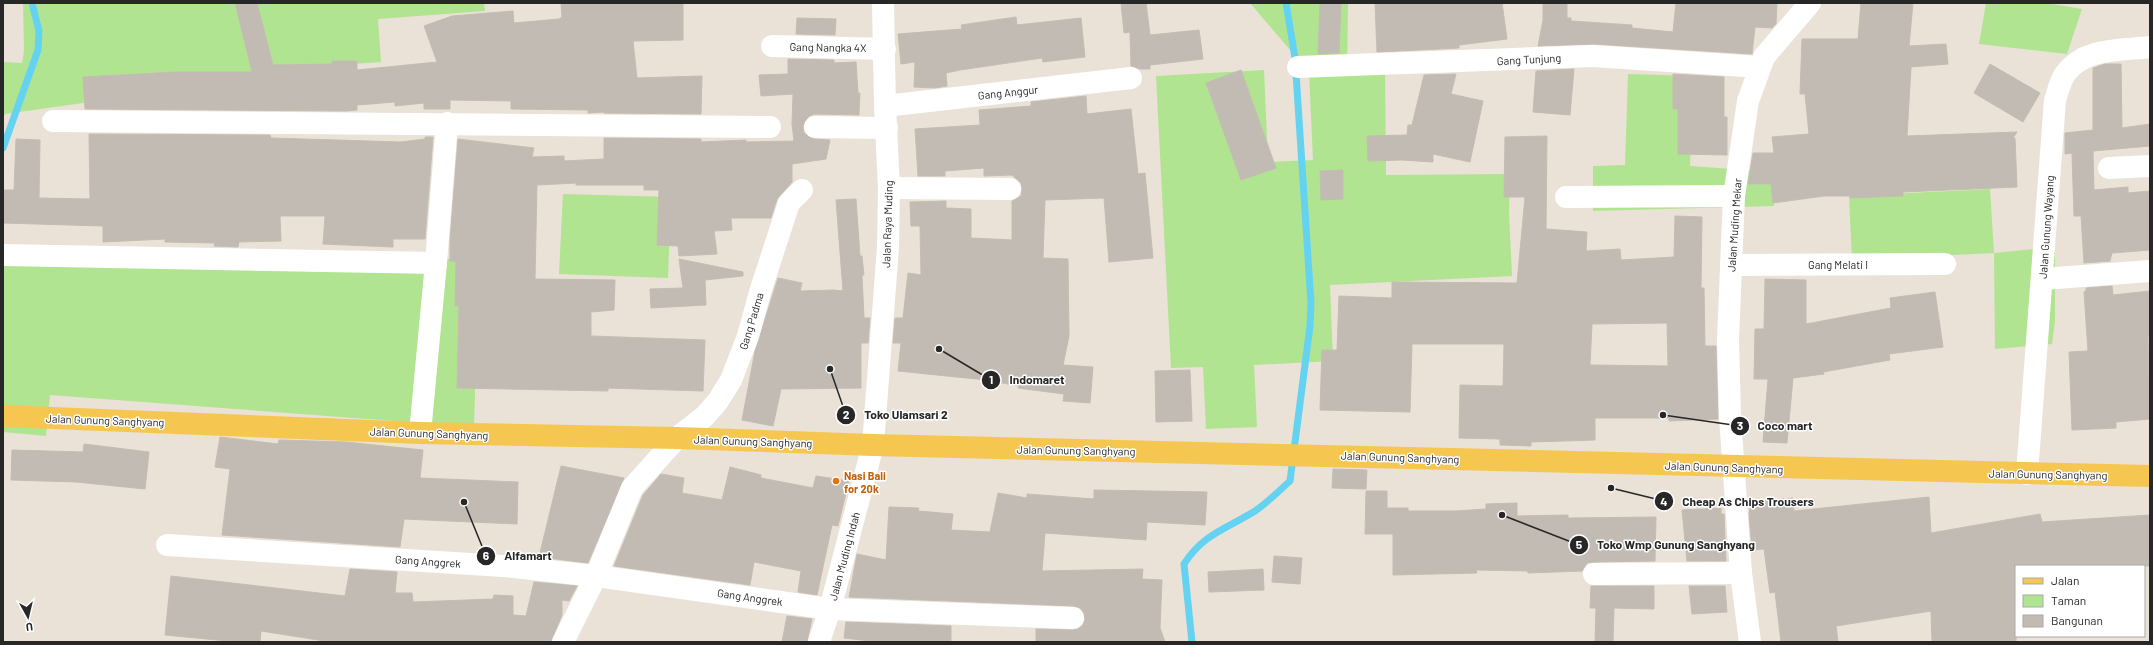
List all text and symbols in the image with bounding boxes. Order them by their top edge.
street label: Gang Nangka 4X [789,40,867,54]
street label: Gang Tunjung [1497,51,1562,67]
street label: Gang Anggur [977,82,1039,102]
street label: Jalan Gunung Wayang [2036,175,2056,279]
street label: Jalan Muding Mekar [1724,178,1744,272]
street label: Jalan Raya Muding [879,180,895,268]
street label: Gang Melati I [1808,258,1868,271]
street label: Gang Padma [736,291,766,351]
callout: Indomaret [981,368,1072,392]
text: 1 [989,372,993,386]
text: Indomaret [1010,372,1065,386]
callout: Toko Ulamsari 2 [836,403,955,427]
text: 2 [843,407,850,421]
text: Toko Ulamsari 2 [864,407,948,421]
street label: Jalan Gunung Sanghyang [45,411,165,429]
callout: Coco mart [1730,414,1821,438]
text: 3 [1737,418,1743,432]
text: Coco mart [1757,418,1813,432]
street label: Jalan Gunung Sanghyang [369,424,489,442]
street label: Jalan Gunung Sanghyang [693,432,813,450]
street label: Jalan Gunung Sanghyang [1017,442,1136,458]
street label: Jalan Gunung Sanghyang [1340,448,1460,466]
street label: Jalan Gunung Sanghyang [1664,458,1784,476]
street label: Jalan Gunung Sanghyang [1989,466,2108,482]
place label: Nasi Bali for 20k [844,469,886,495]
marker: Nasi Bali for 20k [831,476,841,486]
callout: Cheap As Chips Trousers [1654,489,1822,513]
text: 4 [1660,494,1668,508]
text: Cheap As Chips Trousers [1682,494,1814,508]
street label: Jalan Muding Indah [826,510,862,602]
callout: Toko Wmp Gunung Sanghyang [1569,533,1763,557]
text: 5 [1576,537,1583,551]
text: Toko Wmp Gunung Sanghyang [1597,537,1755,551]
callout: Alfamart [476,544,559,568]
text: 6 [483,548,490,562]
text: Alfamart [504,548,552,562]
street label: Gang Anggrek [395,552,462,570]
legend [2015,565,2145,637]
text: Jalan [2051,573,2079,587]
street label: Gang Anggrek [716,586,784,608]
text: Taman [2051,593,2086,607]
north arrow [8,597,48,637]
text: Bangunan [2051,613,2103,627]
text: U [25,620,34,634]

